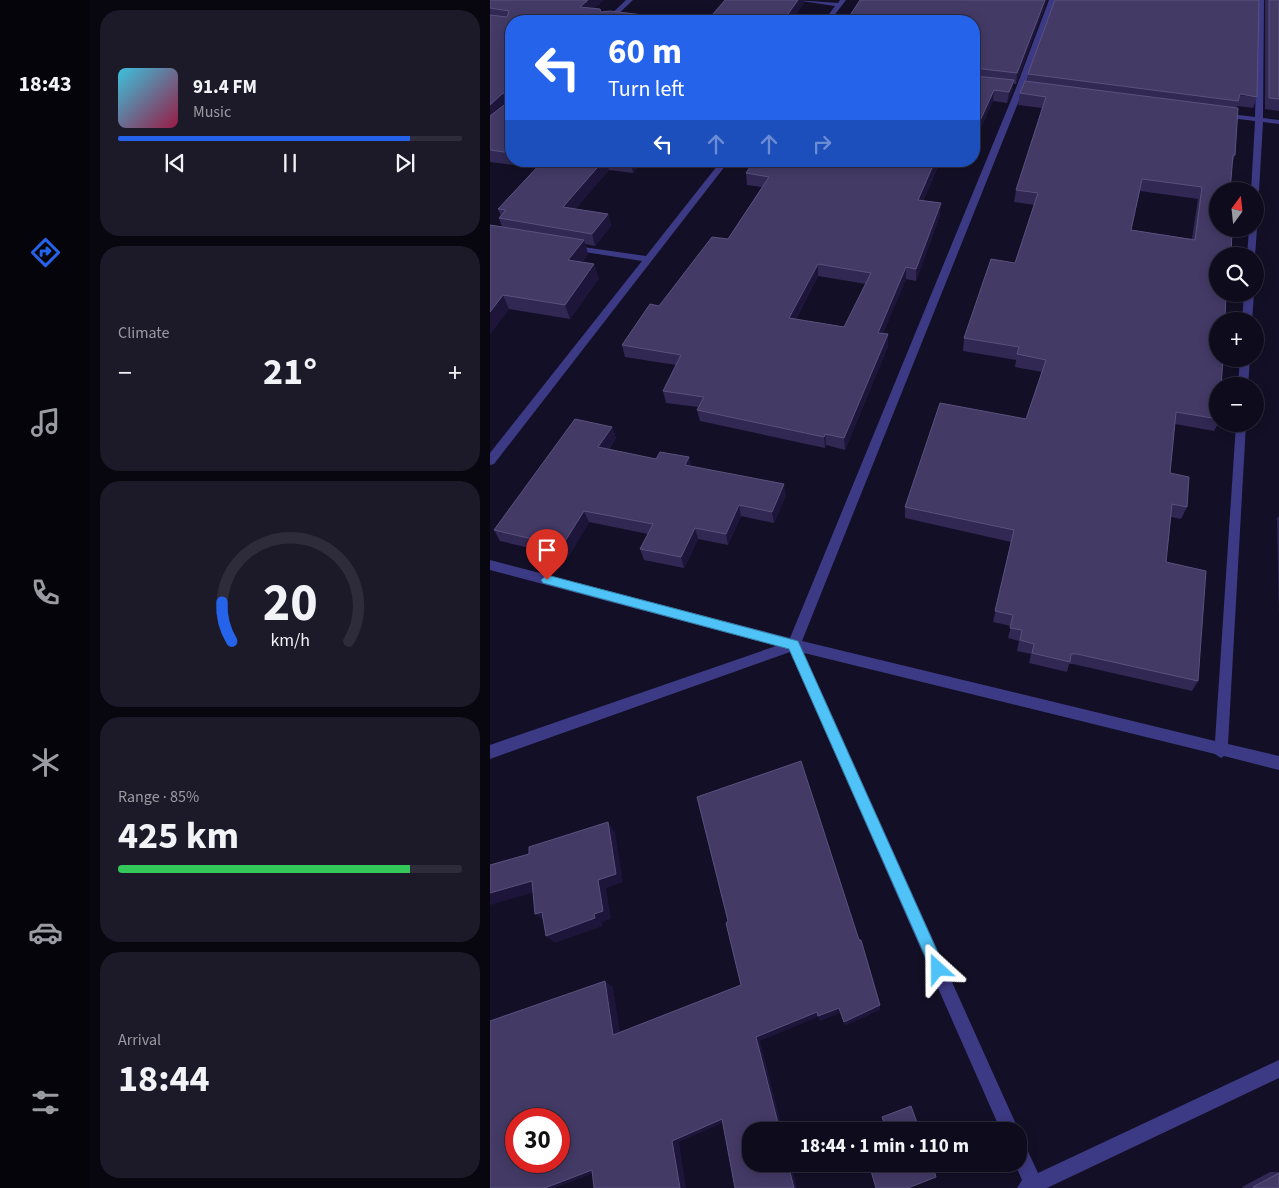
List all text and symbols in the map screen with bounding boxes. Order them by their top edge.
text: 60 m [608,27,682,77]
icon: left [525,35,590,100]
text: 18:43 [18,68,72,100]
text: Turn left [608,73,684,105]
text: 91.4 FM [193,74,257,101]
text: Music [193,101,231,123]
icon: left [649,130,677,158]
icon: ahead [702,130,730,158]
icon: ahead [755,130,783,158]
icon: right [808,130,836,158]
icon: previous [161,149,189,177]
icon: pause [276,149,304,177]
icon: next [391,149,419,177]
north arrow [1209,182,1264,238]
map controls [1209,182,1264,432]
icon: directions [28,235,63,270]
button: search [1209,247,1264,302]
button: + [1209,312,1264,367]
text: Climate [118,322,169,344]
text: 21° [263,345,317,399]
text: − [118,353,132,393]
text: + [448,353,462,393]
button: − [1209,377,1264,432]
icon: music [28,405,63,440]
pin [526,529,568,580]
icon: arrive [533,536,561,564]
text: 20 [263,567,317,641]
icon: phone [28,575,63,610]
text: km/h [270,628,310,653]
icon: climate [28,745,63,780]
text: Range · 85% [118,786,199,808]
text: 425 km [118,809,239,863]
icon: car [28,915,63,950]
position arrow [911,942,963,994]
text: Arrival [118,1029,161,1051]
text: 18:44 [118,1052,210,1106]
icon: filters [28,1085,63,1120]
speed limit sign: 30 [505,1108,570,1173]
text: 18:44 · 1 min · 110 m [800,1133,969,1160]

